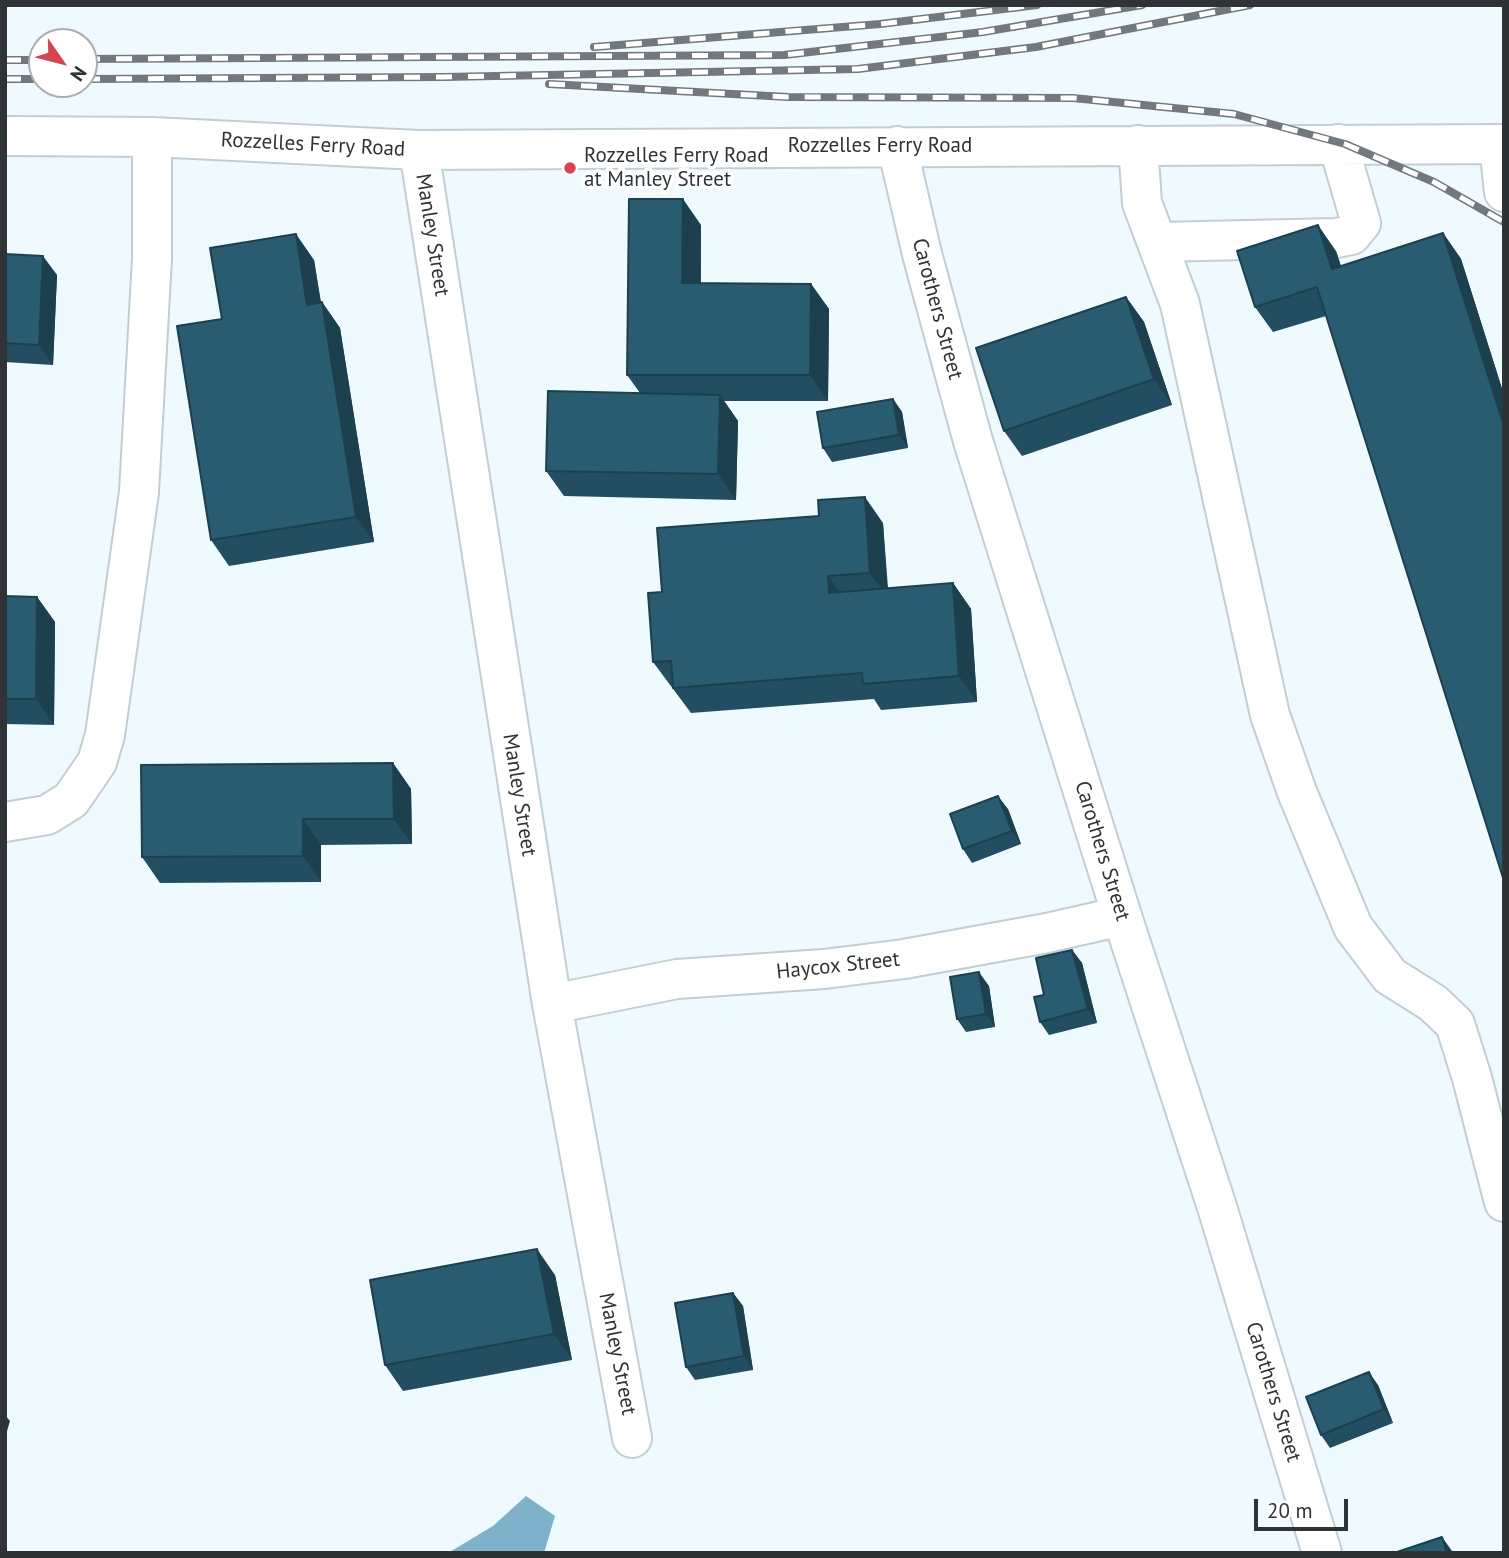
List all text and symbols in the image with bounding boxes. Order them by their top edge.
north arrow [28,28,98,98]
text: N [65,62,92,86]
street label: Rozzelles Ferry Road [220,128,406,162]
street label: Rozzelles Ferry Road [788,133,972,159]
place label: Rozzelles Ferry Road at Manley Street [584,143,769,193]
marker: Rozzelles Ferry Road at Manley Street [562,160,578,176]
street label: Manley Street [410,172,454,298]
street label: Carothers Street [906,236,968,382]
street label: Manley Street [497,732,541,858]
street label: Carothers Street [1069,778,1135,924]
street label: Haycox Street [775,947,901,985]
street label: Manley Street [593,1291,641,1417]
street label: Carothers Street [1240,1319,1306,1465]
scale bar [1257,1484,1352,1528]
text: 20 m [1267,1497,1313,1524]

